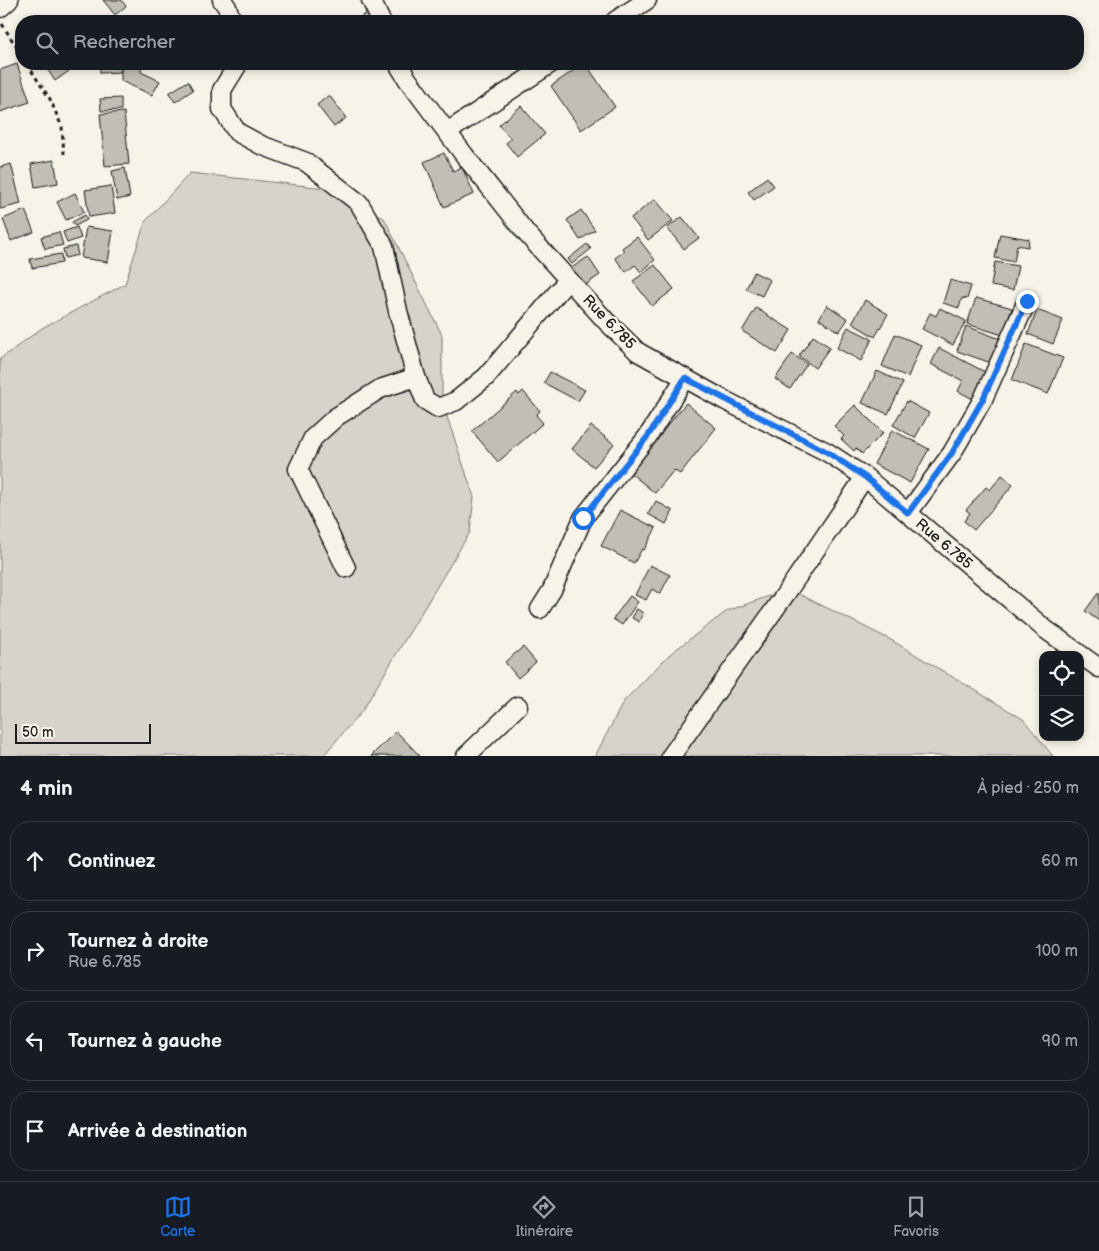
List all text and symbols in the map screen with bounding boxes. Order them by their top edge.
search box [15,15,1084,70]
icon: search [33,29,61,57]
text: Rechercher [73,31,175,54]
route end [1016,290,1039,313]
street label: Rue 6.785 [578,291,640,353]
route start [572,507,595,530]
street label: Rue 6.785 [912,515,976,573]
map controls [1039,651,1084,741]
button: locate [1039,651,1084,696]
button: layers [1039,696,1084,741]
scale bar [15,721,151,744]
text: 50 m [22,724,54,741]
text: 4 min [20,776,73,801]
text: À pied · 250 m [977,779,1079,798]
icon: ahead [21,847,49,875]
text: Continuez [68,850,155,873]
text: 60 m [1041,852,1078,871]
text: Tournez à droite [68,930,209,953]
icon: right [21,937,49,965]
text: 100 m [1035,942,1078,961]
text: Rue 6.785 [68,953,141,972]
icon: left [21,1027,49,1055]
text: Tournez à gauche [68,1030,222,1053]
text: 90 m [1042,1032,1078,1051]
icon: arrive [21,1117,49,1145]
text: Arrivée à destination [68,1120,247,1143]
tab: Carte [160,1193,195,1240]
tab: Itinéraire [516,1193,573,1240]
tab: Favoris [893,1193,939,1240]

